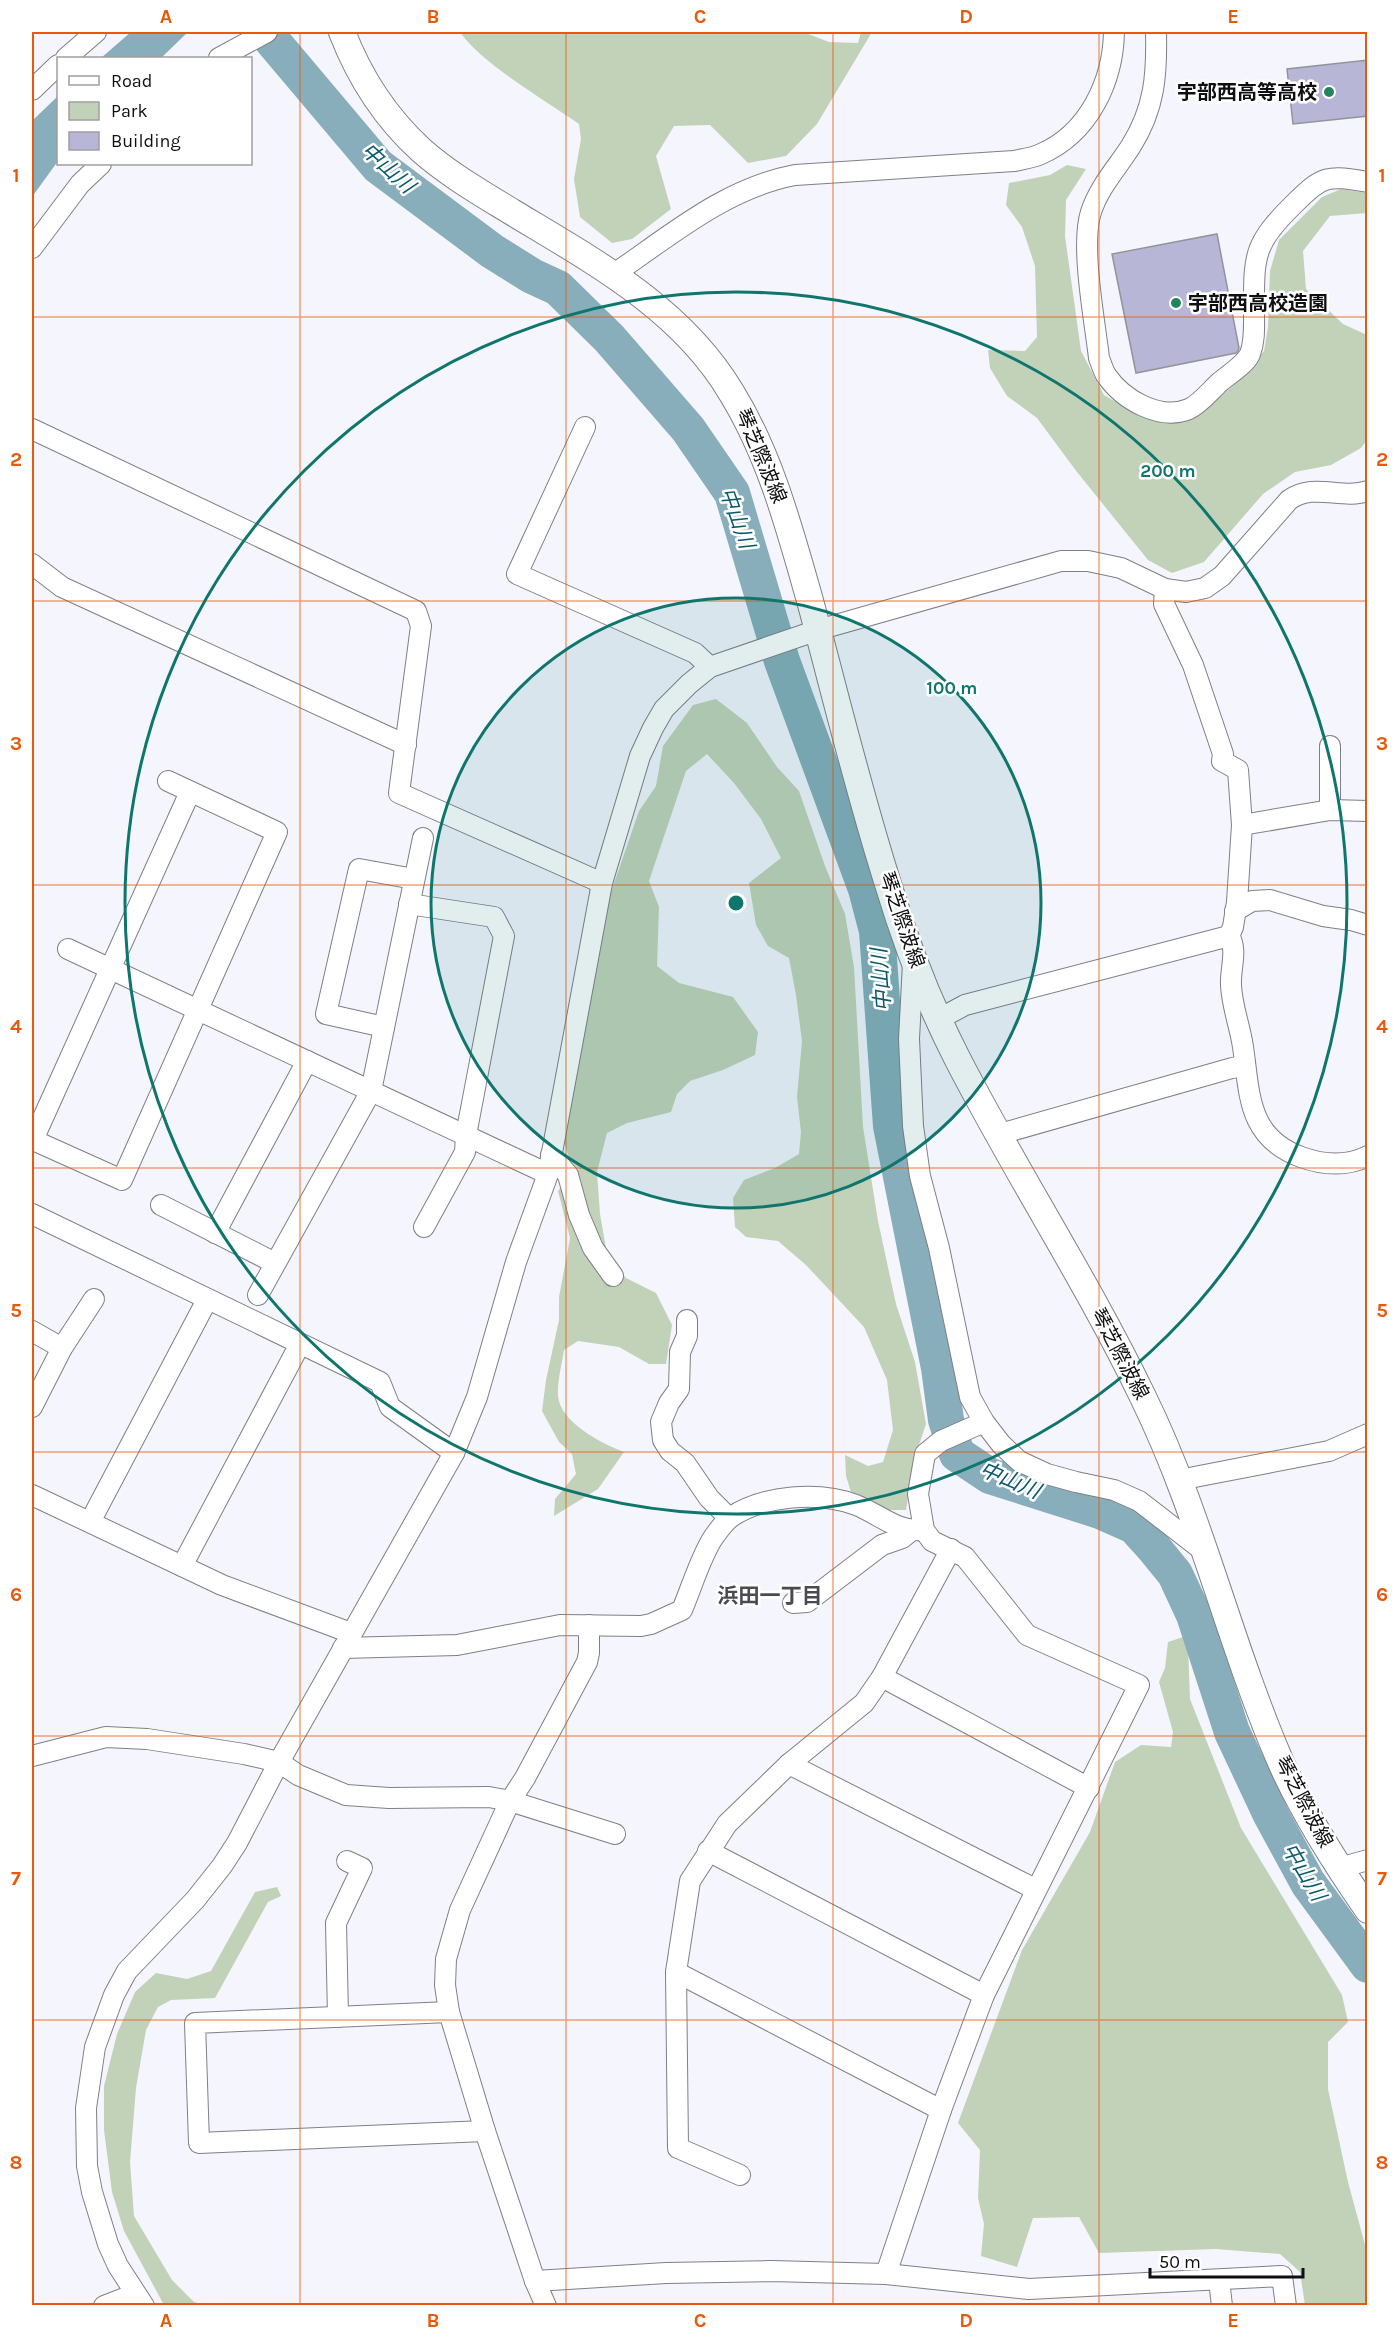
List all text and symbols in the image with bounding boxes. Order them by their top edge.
text: A [160,5,173,28]
text: B [427,5,439,28]
text: C [694,5,706,28]
text: D [959,5,973,28]
text: E [1227,5,1239,28]
legend [57,57,252,165]
text: Road [111,70,152,92]
place label: 宇部西高等高校 [1177,81,1317,104]
marker: 宇部西高等高校 [1322,85,1336,99]
text: Park [111,100,148,122]
text: Building [111,130,181,152]
water label: 中山川 [357,138,421,199]
text: 1 [12,164,20,187]
text: 1 [1378,164,1386,187]
place label: 宇部西高校造園 [1188,292,1328,315]
marker: 宇部西高校造園 [1169,296,1183,310]
street label: 琴芝際波線 [731,405,791,507]
text: 2 [10,448,22,471]
text: 2 [1376,448,1388,471]
text: 200 m [1140,460,1196,482]
water label: 中山川 [715,484,760,554]
text: 100 m [927,677,977,699]
text: 3 [10,732,22,755]
text: 3 [1376,732,1388,755]
street label: 琴芝際波線 [875,869,929,971]
centre of rings [726,893,746,913]
water label: 中山川 [867,946,895,1012]
text: 4 [10,1015,22,1038]
text: 4 [1376,1015,1388,1038]
text: 5 [10,1299,22,1322]
text: 5 [1376,1299,1388,1322]
street label: 琴芝際波線 [1086,1304,1154,1404]
water label: 中山川 [976,1457,1046,1504]
text: 6 [10,1583,22,1606]
text: 6 [1376,1583,1388,1606]
district label: 浜田一丁目 [718,1584,823,1608]
street label: 琴芝際波線 [1270,1752,1338,1852]
water label: 中山川 [1277,1839,1332,1907]
text: 7 [11,1867,21,1890]
text: 7 [1377,1867,1387,1890]
text: 8 [10,2151,22,2174]
text: 8 [1376,2151,1388,2174]
scale bar [1150,2241,1303,2279]
text: 50 m [1159,2251,1201,2273]
text: A [160,2309,173,2332]
text: B [427,2309,439,2332]
text: C [694,2309,706,2332]
text: D [959,2309,973,2332]
text: E [1227,2309,1239,2332]

